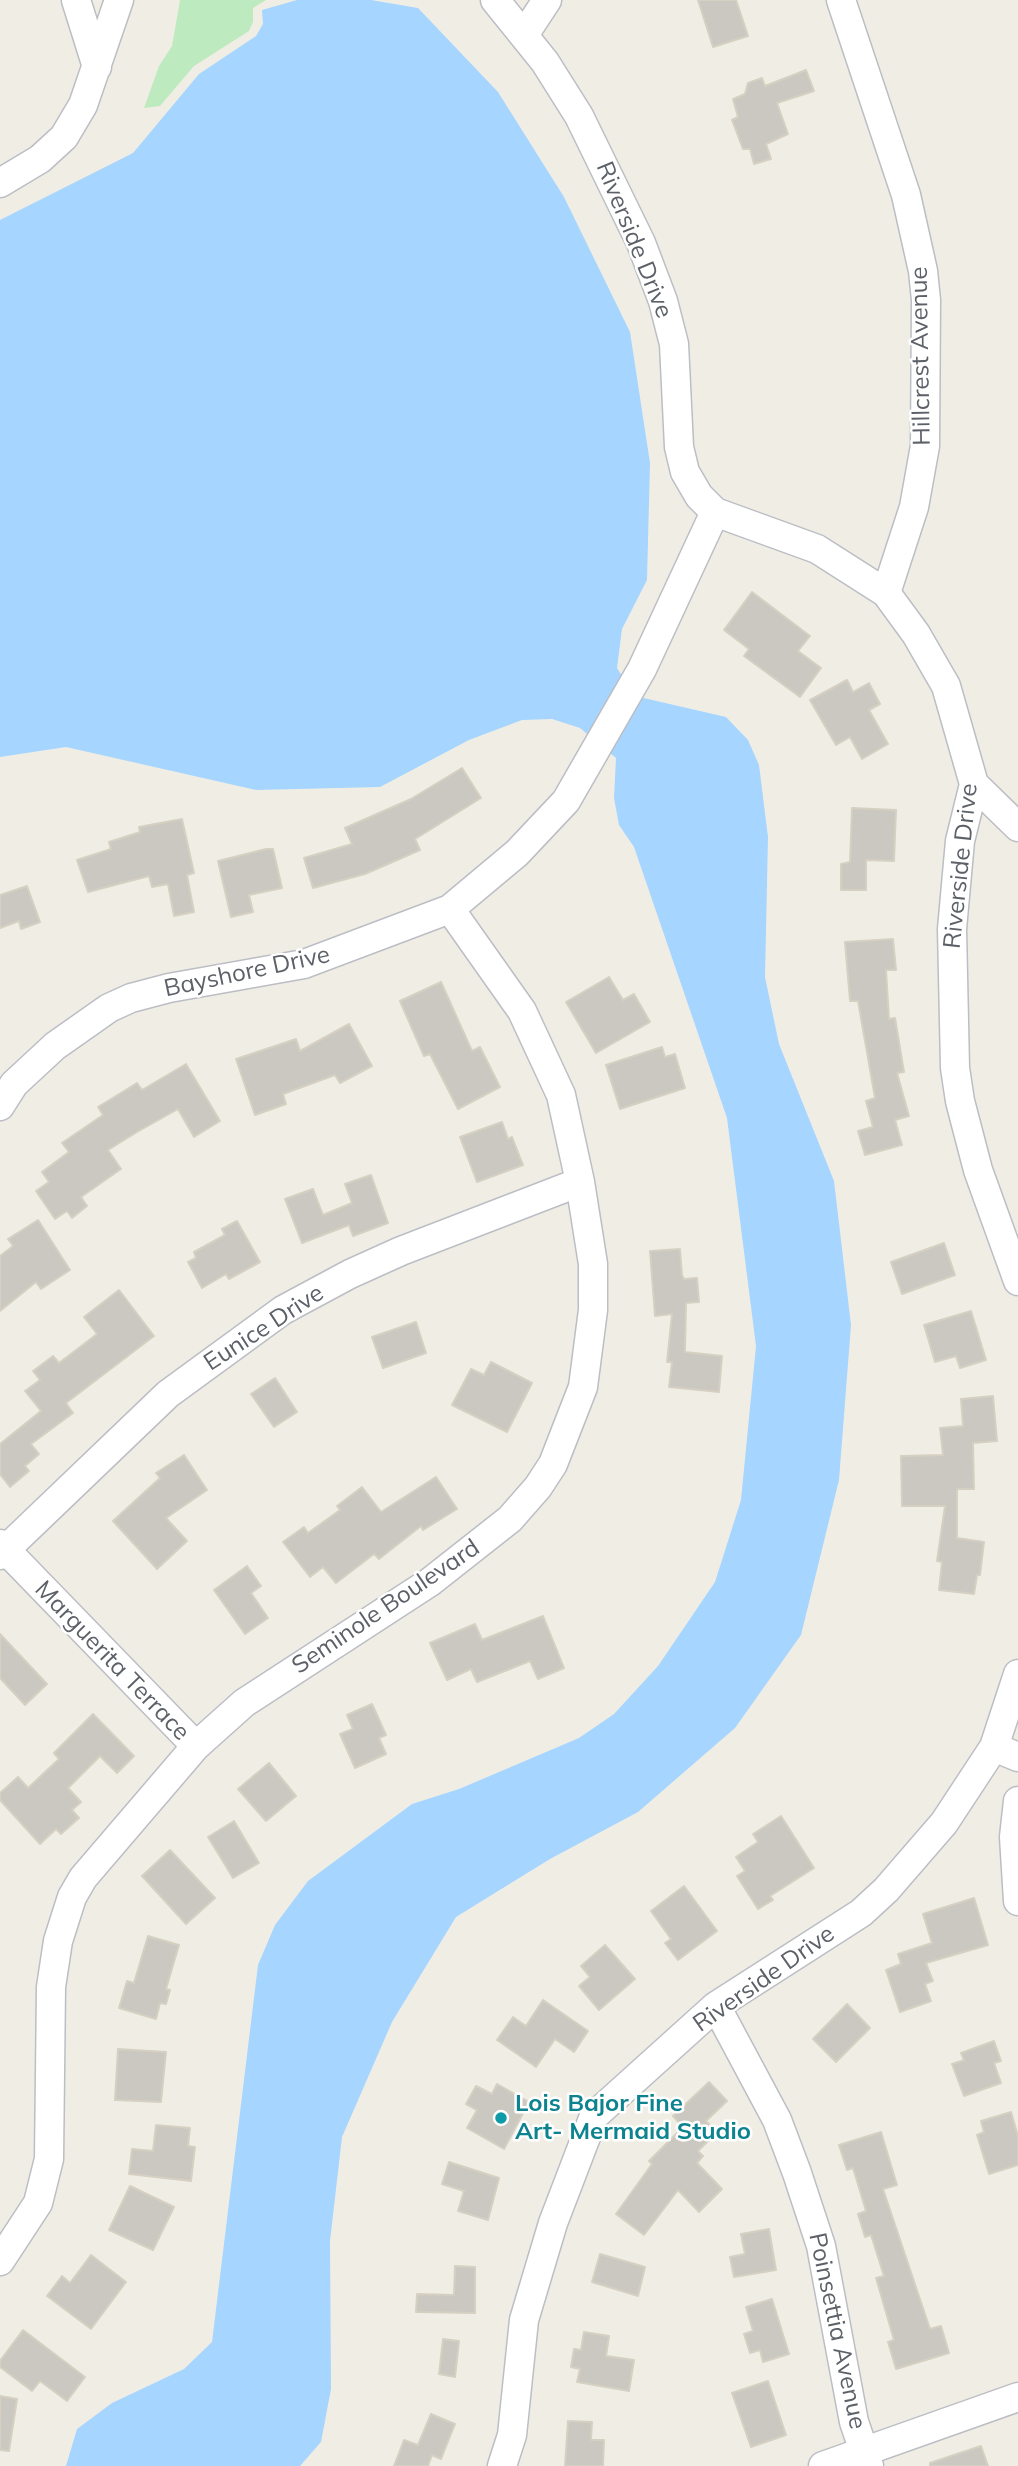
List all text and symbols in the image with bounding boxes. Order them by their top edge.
street label: Riverside Drive [590,158,678,322]
street label: Hillcrest Avenue [905,266,937,446]
street label: Riverside Drive [938,782,984,950]
street label: Bayshore Drive [162,940,332,1004]
street label: Eunice Drive [199,1279,329,1377]
street label: Seminole Boulevard [287,1534,485,1680]
street label: Marguerita Terrace [29,1575,195,1747]
street label: Riverside Drive [688,1920,840,2038]
place label: Lois Bajor Fine Art- Mermaid Studio [515,2090,751,2146]
marker: Lois Bajor Fine Art- Mermaid Studio [493,2110,509,2126]
street label: Poinsettia Avenue [802,2230,872,2432]

